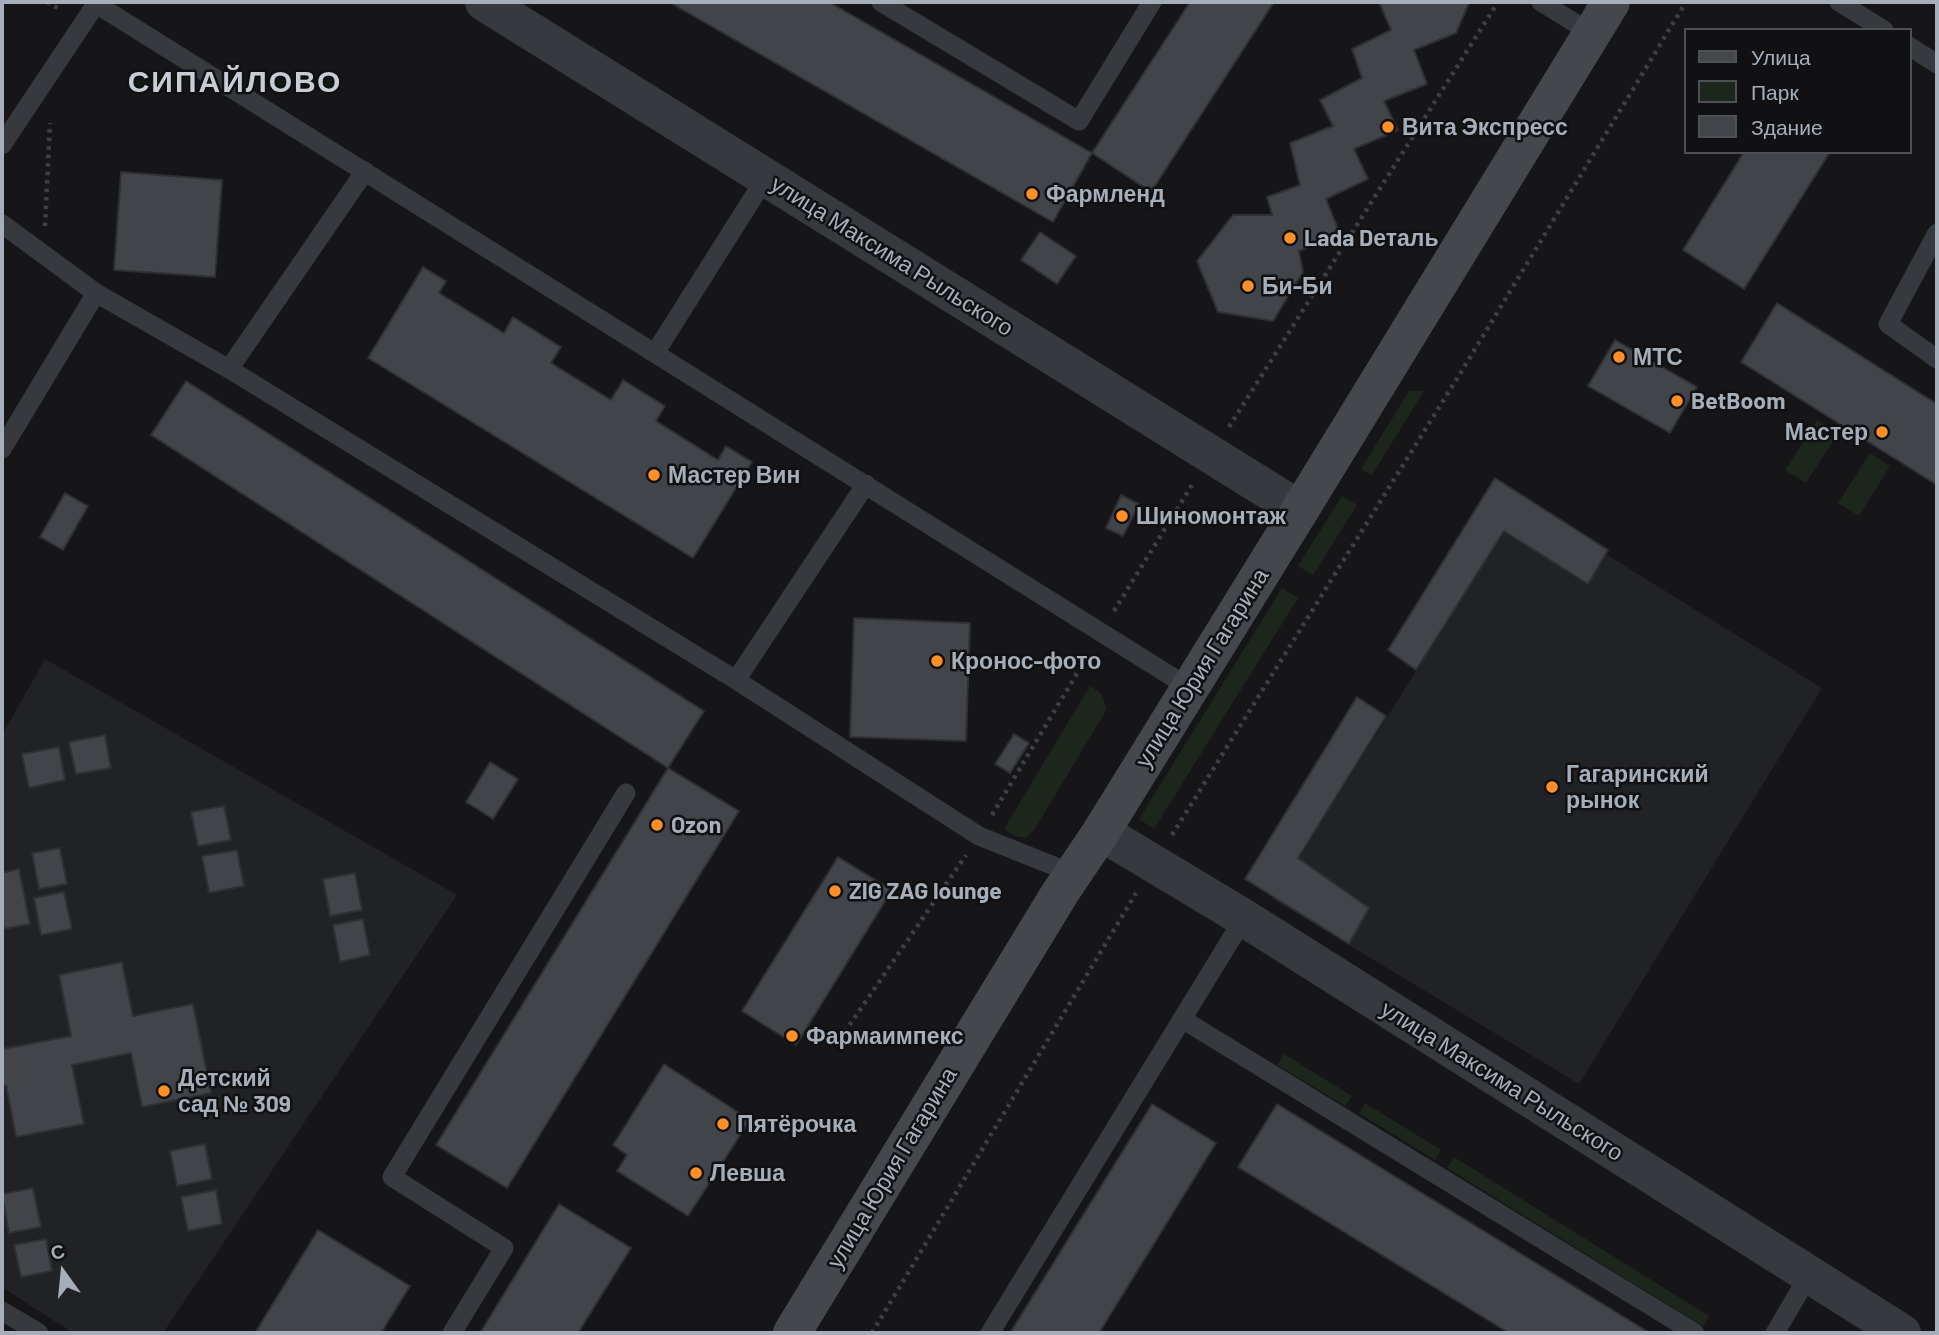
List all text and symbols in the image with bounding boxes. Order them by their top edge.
legend [1684,28,1911,154]
text: Улица [1751,44,1811,69]
district label: СИПАЙЛОВО [129,64,341,100]
text: Парк [1751,79,1799,104]
place label: Вита Экспресс [1402,113,1568,141]
text: Здание [1751,114,1823,139]
marker: Вита Экспресс [1380,119,1396,135]
street label: улица Максима Рыльского [766,170,1018,342]
place label: Фармленд [1046,180,1165,208]
marker: Фармленд [1024,186,1040,202]
place label: Lada Dеталь [1304,224,1439,252]
marker: Lada Dеталь [1282,230,1298,246]
place label: Би-Би [1262,272,1333,300]
marker: Би-Би [1240,278,1256,294]
place label: МТС [1633,343,1683,371]
marker: МТС [1611,349,1627,365]
place label: BetBoom [1691,387,1785,415]
marker: BetBoom [1669,393,1685,409]
place label: Мастер [1785,418,1868,446]
marker: Мастер [1874,424,1890,440]
place label: Мастер Вин [668,461,800,489]
marker: Мастер Вин [646,467,662,483]
place label: Шиномонтаж [1136,502,1286,530]
marker: Шиномонтаж [1114,508,1130,524]
street label: улица Юрия Гагарина [1129,563,1275,773]
place label: Кронос-фото [951,647,1101,675]
marker: Кронос-фото [929,653,945,669]
place label: Гагаринский рынок [1566,760,1709,814]
marker: Гагаринский рынок [1544,779,1560,795]
place label: Ozon [671,811,721,839]
marker: Ozon [649,817,665,833]
place label: ZIG ZAG lounge [849,877,1002,905]
marker: ZIG ZAG lounge [827,883,843,899]
street label: улица Максима Рыльского [1376,995,1628,1167]
place label: Фармаимпекс [806,1022,964,1050]
marker: Фармаимпекс [784,1028,800,1044]
street label: улица Юрия Гагарина [821,1063,963,1273]
place label: Детский сад № 309 [178,1064,291,1118]
marker: Детский сад № 309 [156,1083,172,1099]
place label: Пятёрочка [737,1110,856,1138]
marker: Пятёрочка [715,1116,731,1132]
place label: Левша [710,1159,785,1187]
marker: Левша [688,1165,704,1181]
north arrow [28,1237,98,1307]
text: С [48,1238,67,1264]

